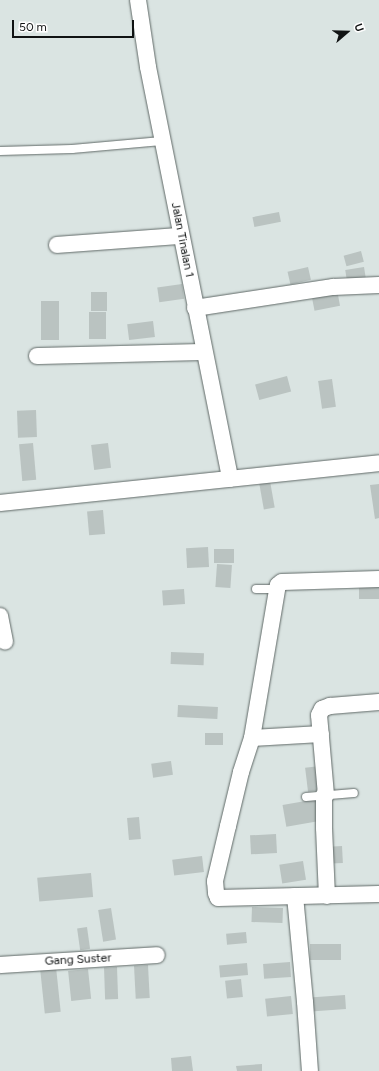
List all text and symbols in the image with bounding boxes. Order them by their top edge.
scale bar [14,12,136,38]
north arrow [327,12,367,52]
text: 50 m [19,20,47,34]
text: U [351,22,366,34]
street label: Jalan Tinalan 1 [168,201,196,279]
street label: Gang Suster [44,951,112,969]

